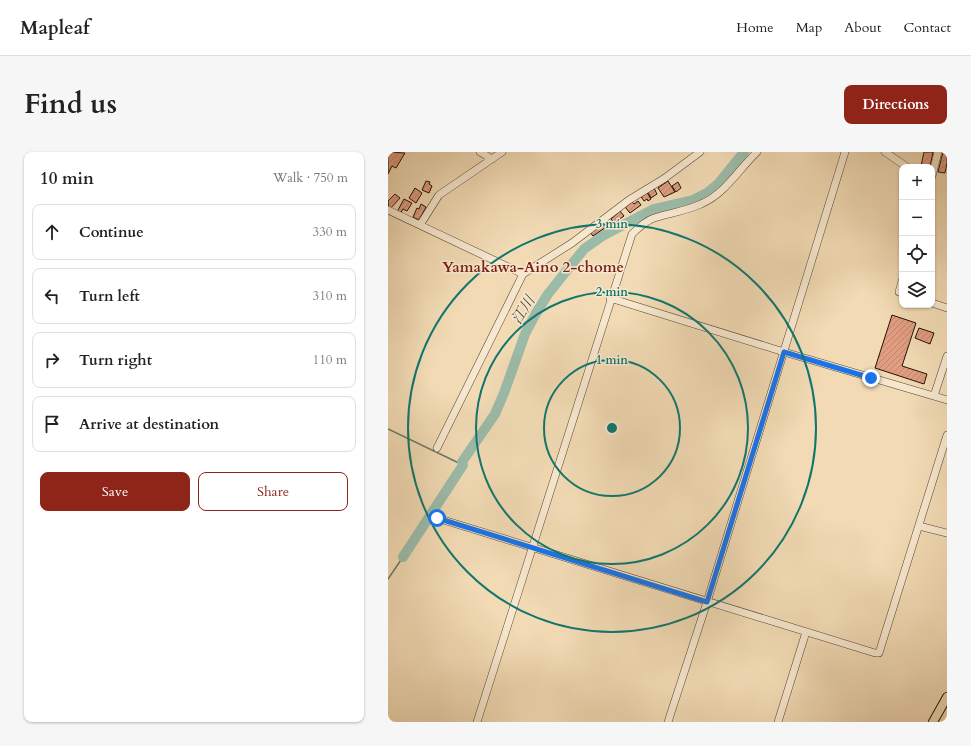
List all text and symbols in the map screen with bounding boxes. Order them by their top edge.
text: Mapleaf [20,15,90,41]
text: Home [736,18,774,37]
text: Map [796,18,822,37]
text: About [844,18,881,37]
text: Contact [903,18,951,37]
text: Find us [24,85,117,123]
button: Directions [844,85,947,124]
map controls [899,164,935,308]
button: + [899,164,935,200]
text: 10 min [40,167,94,190]
text: Walk · 750 m [273,169,348,187]
button: − [899,200,935,236]
text: 3 min [596,216,628,232]
icon: ahead [41,221,63,243]
text: Continue [79,222,144,242]
text: 330 m [313,223,347,241]
button: locate [899,236,935,272]
district label: Yamakawa-Aino 2-chome [442,257,624,277]
button: layers [899,272,935,308]
text: 2 min [596,284,628,300]
icon: left [41,285,63,307]
text: Turn left [79,286,140,306]
text: 310 m [313,287,347,305]
water label: 江川 [507,290,540,328]
icon: right [41,349,63,371]
text: Turn right [79,350,152,370]
text: 110 m [313,351,347,369]
text: 1 min [596,352,628,368]
route end [862,369,880,387]
icon: arrive [41,413,63,435]
text: Arrive at destination [79,414,219,434]
centre of rings [605,421,619,435]
button: Save [40,472,190,511]
button: Share [198,472,348,511]
route start [428,509,446,527]

